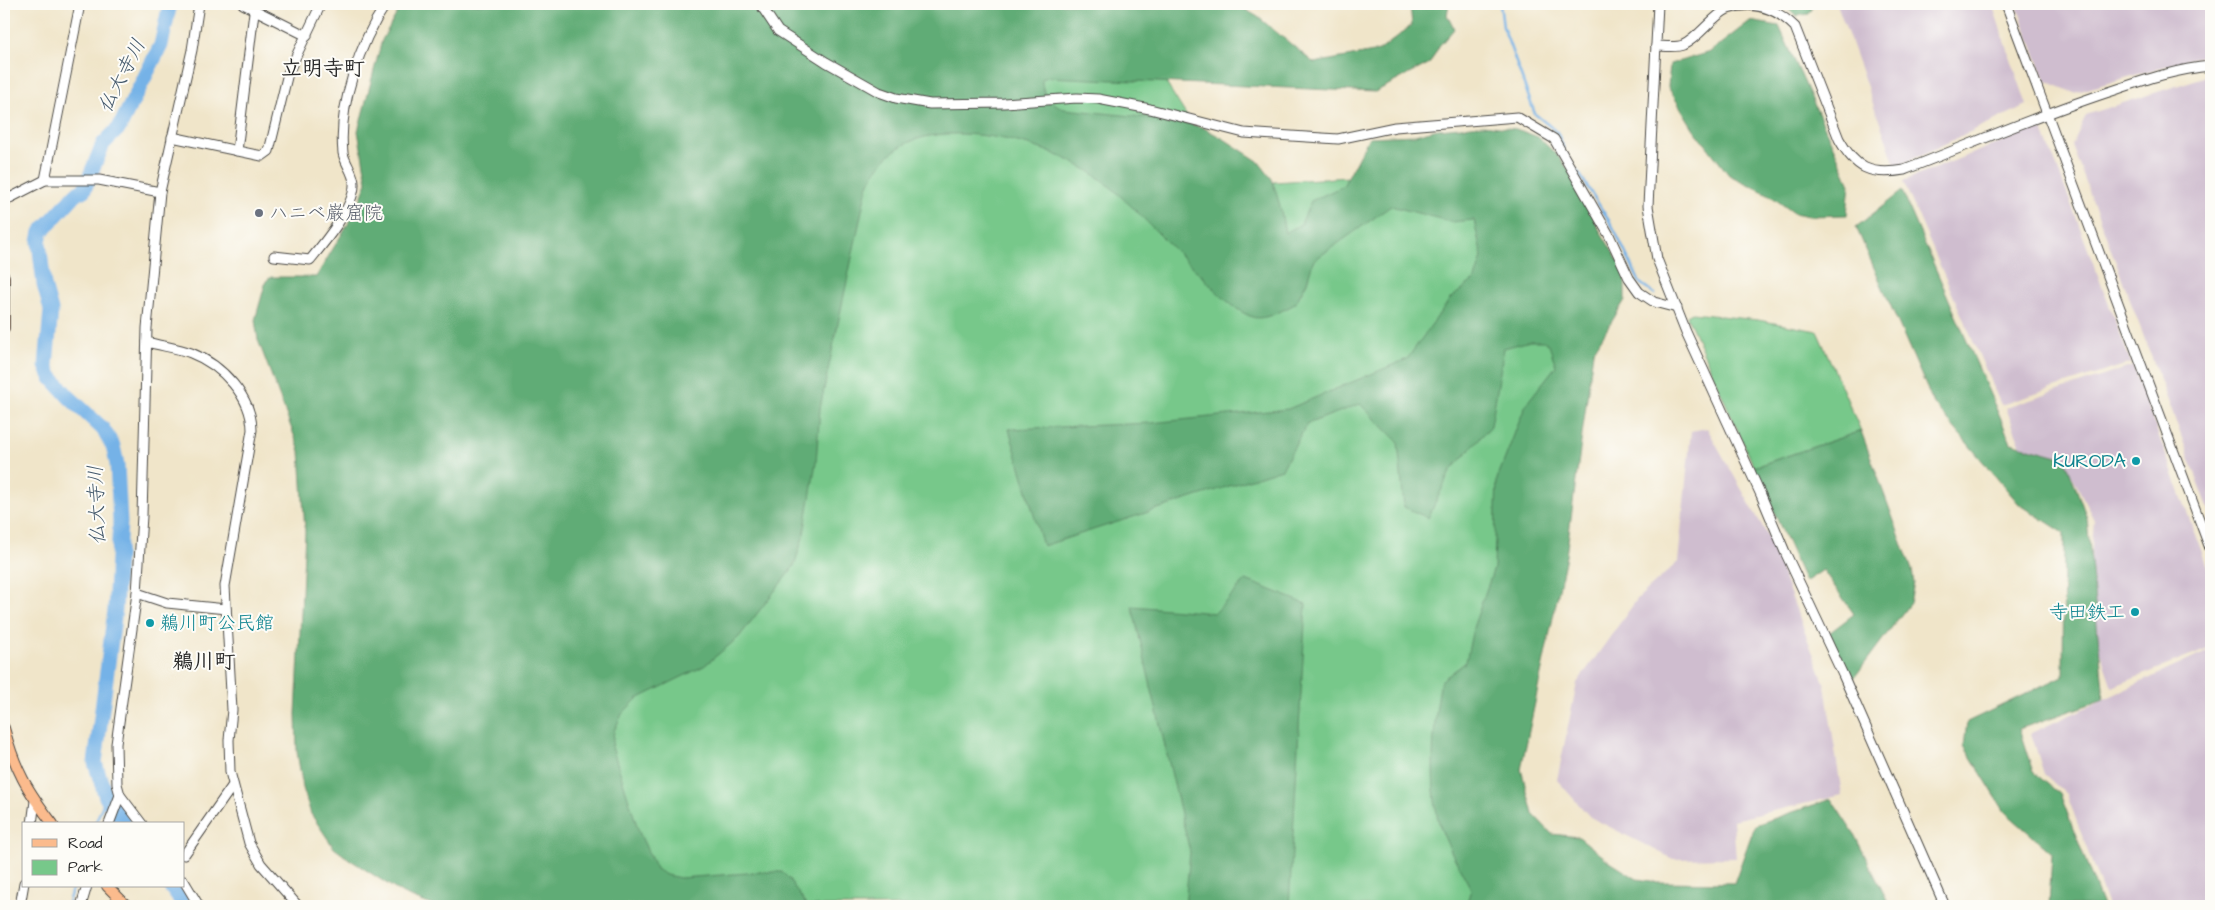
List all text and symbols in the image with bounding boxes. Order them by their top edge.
water label: 仏大寺川 [91,34,153,118]
district label: 立明寺町 [281,54,365,83]
place label: ハニベ巌窟院 [269,200,383,227]
marker: ハニベ巌窟院 [253,207,265,219]
place label: KURODA [2053,448,2126,475]
marker: KURODA [2130,455,2142,467]
water label: 仏大寺川 [82,465,112,545]
place label: 寺田鉄工 [2049,599,2125,626]
marker: 寺田鉄工 [2129,606,2141,618]
place label: 鵜川町公民館 [160,610,274,637]
marker: 鵜川町公民館 [144,617,156,629]
district label: 鵜川町 [173,647,236,676]
legend [22,822,185,888]
text: Road [68,833,103,854]
text: Park [68,857,103,878]

